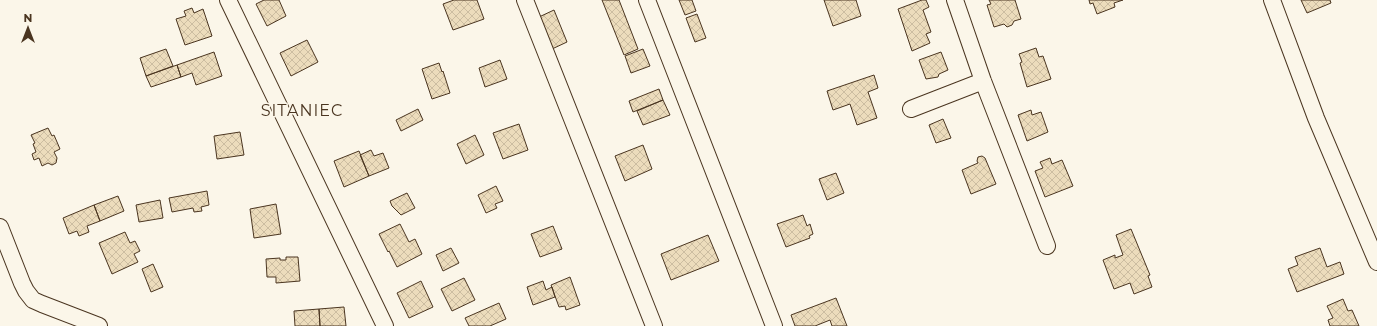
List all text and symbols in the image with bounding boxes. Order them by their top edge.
north arrow [8,8,48,48]
text: N [24,11,32,25]
district label: SITANIEC [261,101,343,120]

